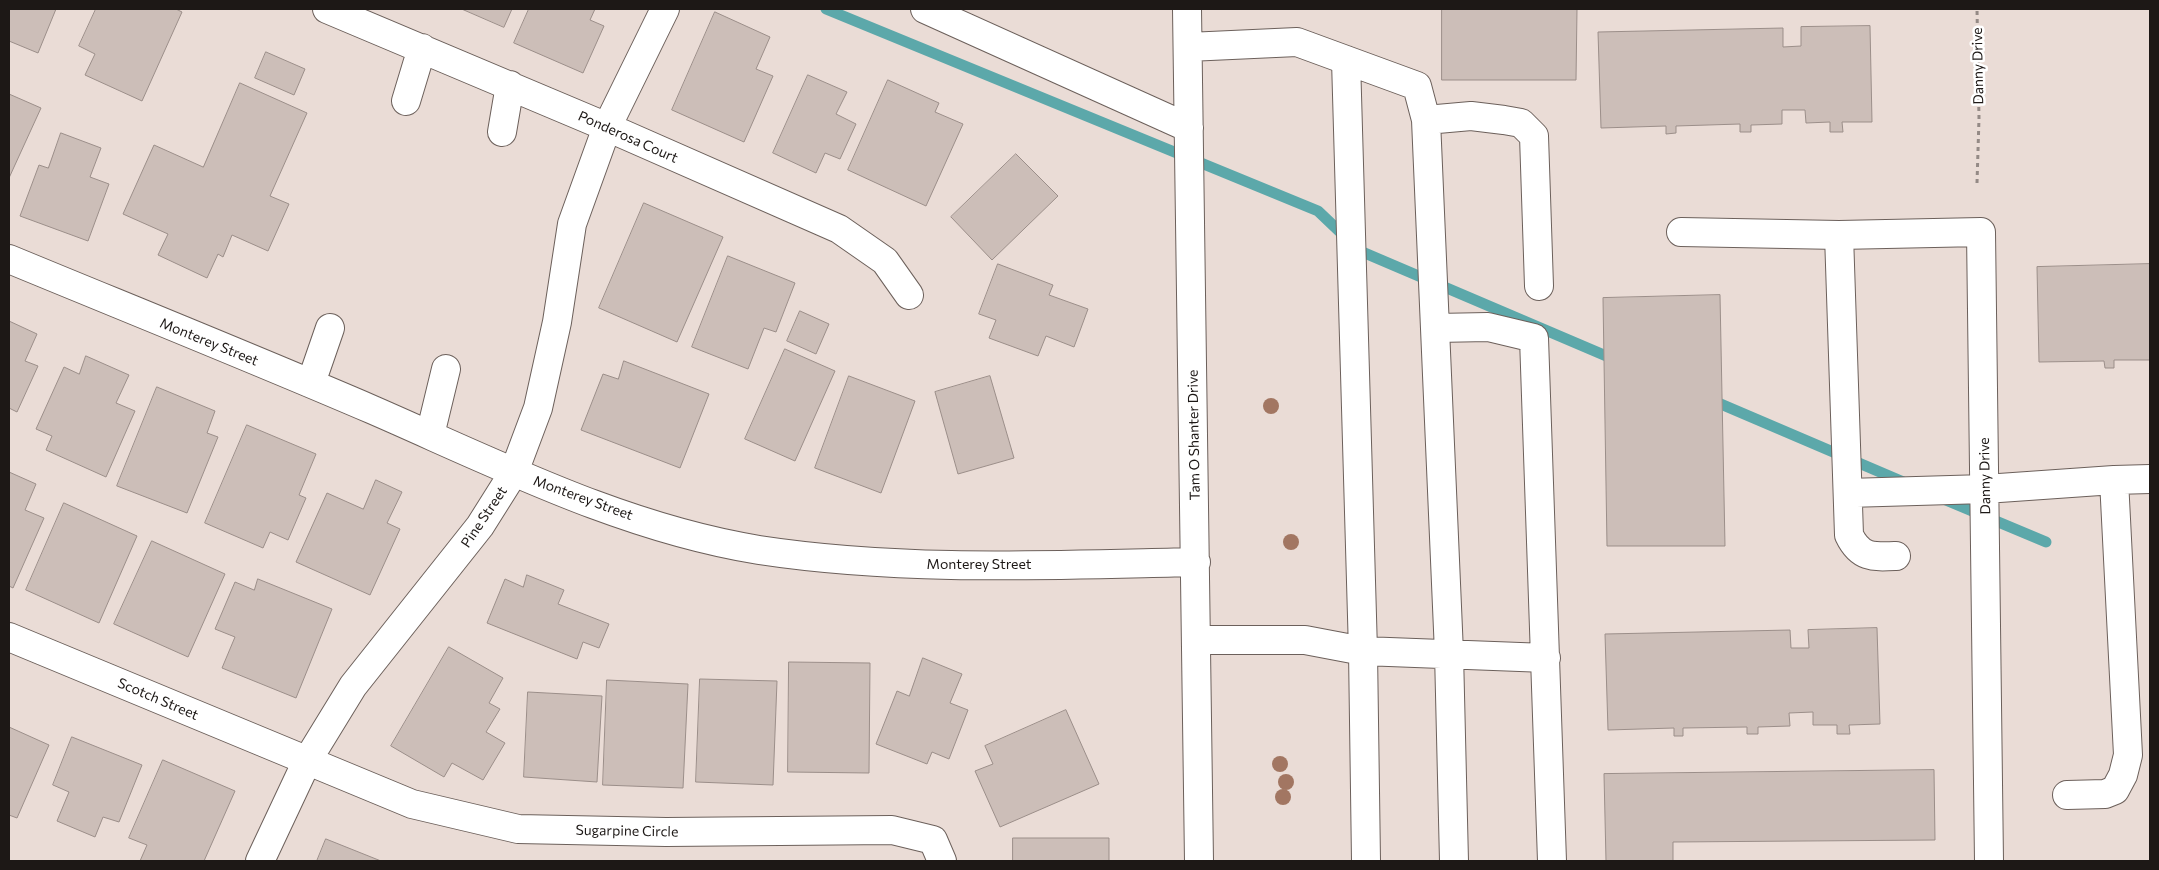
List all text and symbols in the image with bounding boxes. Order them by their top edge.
street label: Danny Drive [1969,27,1987,105]
street label: Ponderosa Court [576,107,680,167]
street label: Monterey Street [157,315,261,369]
street label: Tam O Shanter Drive [1184,369,1204,501]
street label: Danny Drive [1976,437,1994,515]
street label: Monterey Street [531,472,635,524]
street label: Pine Street [457,483,511,551]
street label: Monterey Street [927,556,1031,572]
street label: Scotch Street [115,674,201,724]
street label: Sugarpine Circle [575,822,679,840]

